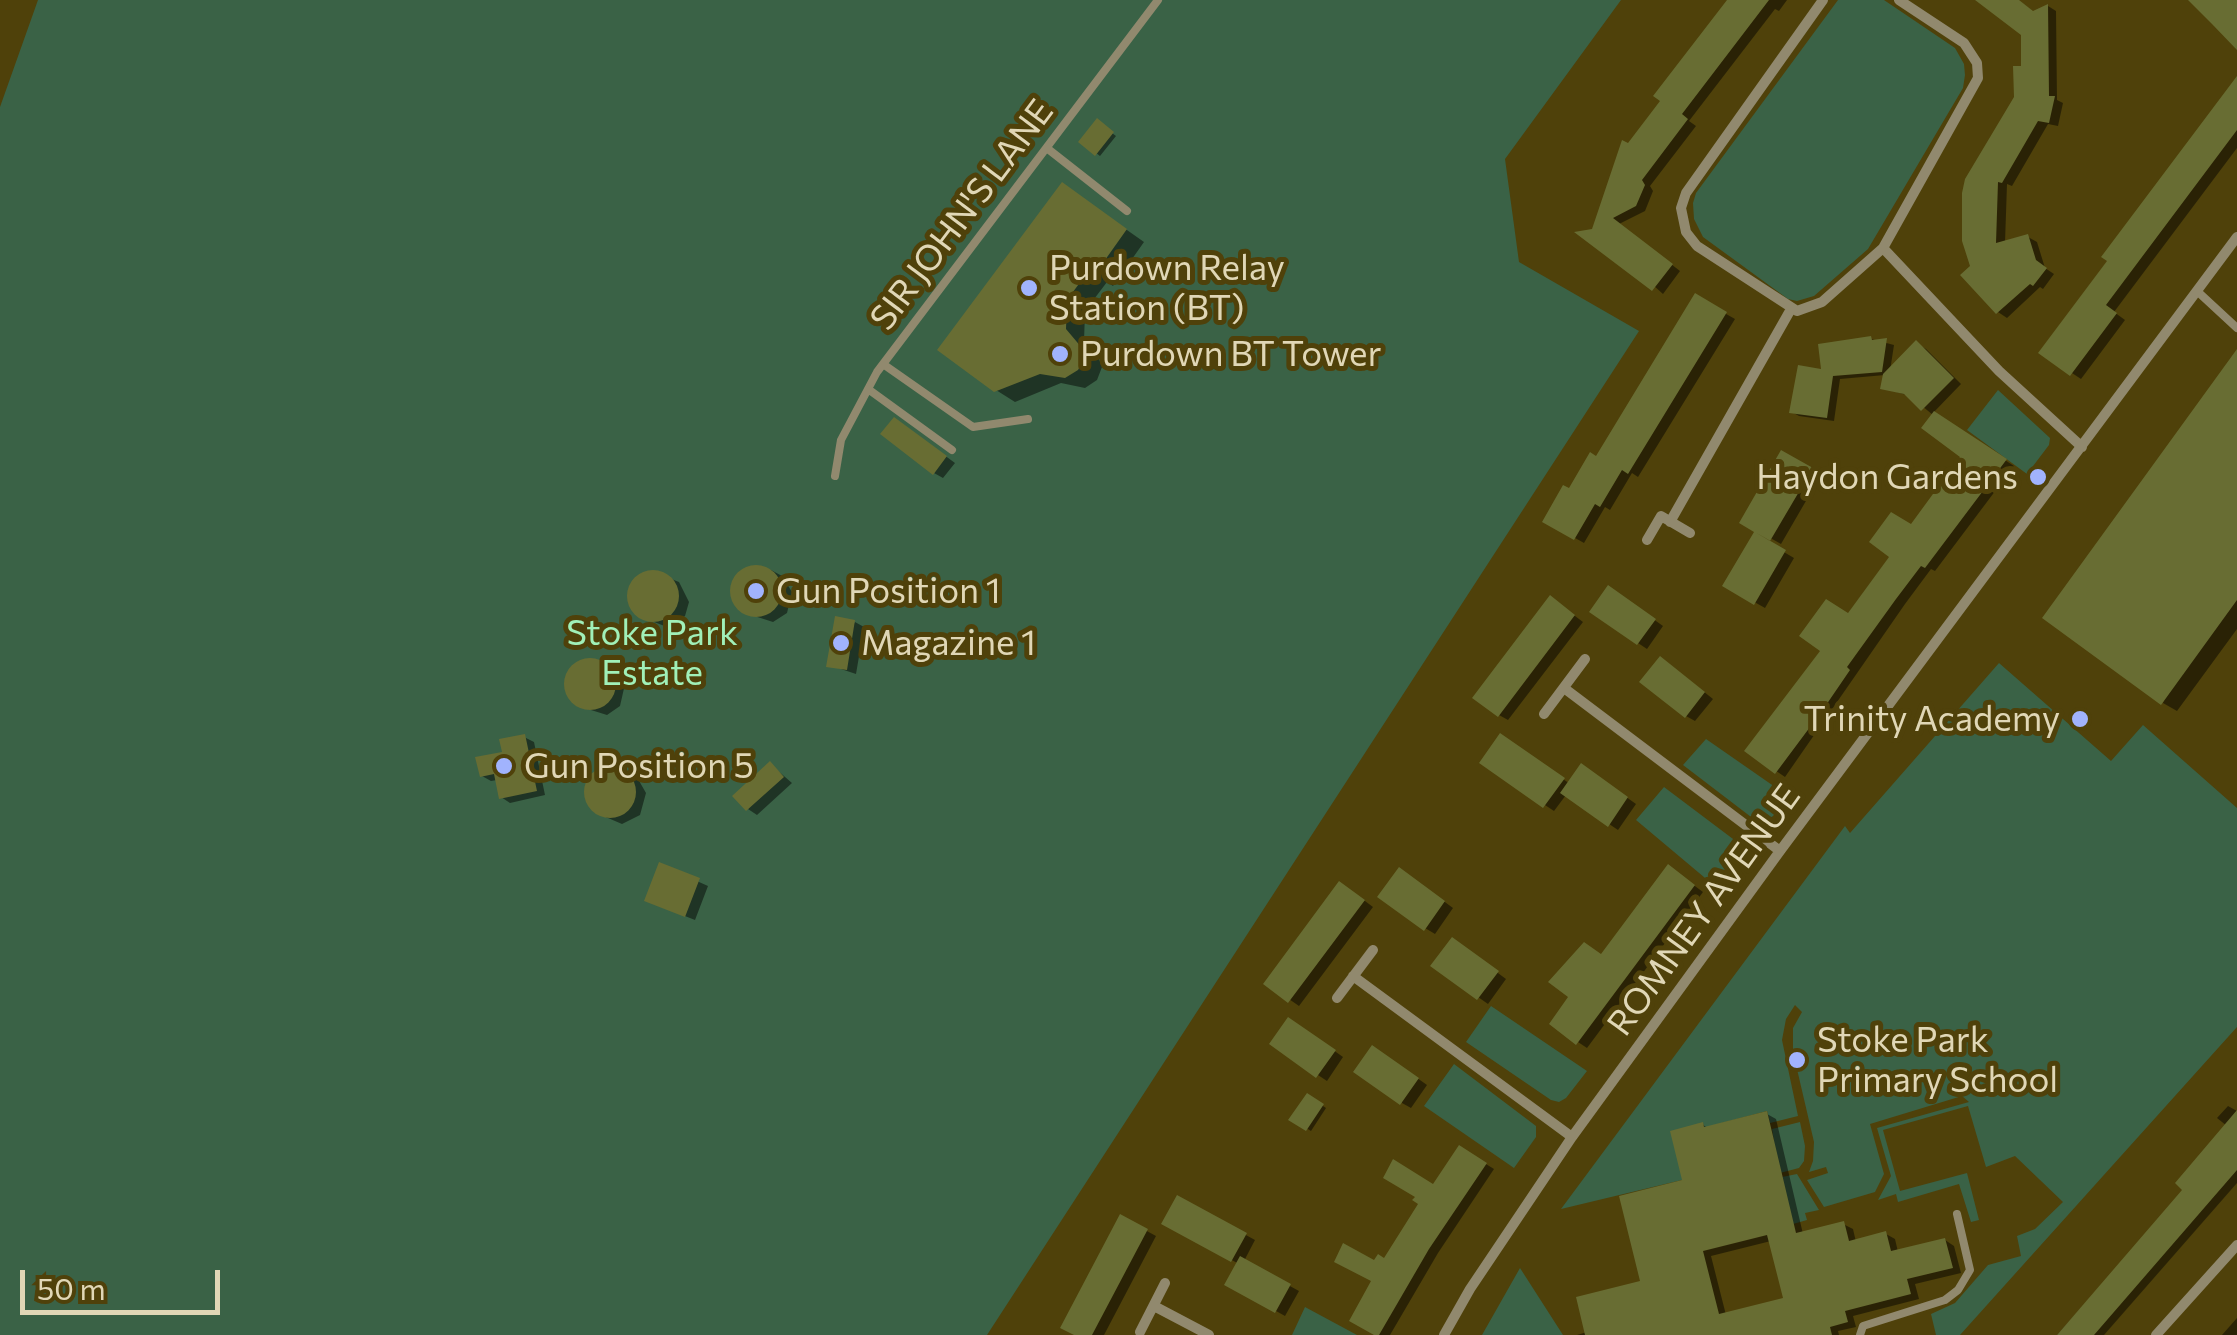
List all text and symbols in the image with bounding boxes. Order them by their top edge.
street label: SIR JOHN'S LANE [862,92,1062,338]
place label: Purdown Relay Station (BT) [1049,247,1285,329]
marker: Purdown Relay Station (BT) [1018,277,1040,299]
place label: Purdown BT Tower [1080,333,1382,375]
marker: Purdown BT Tower [1049,343,1071,365]
place label: Haydon Gardens [1756,456,2018,498]
marker: Haydon Gardens [2027,466,2049,488]
place label: Gun Position 1 [776,570,1001,612]
marker: Gun Position 1 [745,580,767,602]
park label: Stoke Park Estate [566,612,738,694]
place label: Magazine 1 [861,622,1036,664]
marker: Magazine 1 [830,632,852,654]
place label: Trinity Academy [1803,698,2060,740]
marker: Trinity Academy [2069,708,2091,730]
place label: Gun Position 5 [524,745,754,787]
marker: Gun Position 5 [493,755,515,777]
street label: ROMNEY AVENUE [1599,776,1809,1044]
place label: Stoke Park Primary School [1817,1019,2058,1101]
marker: Stoke Park Primary School [1786,1049,1808,1071]
scale bar [25,1250,225,1312]
text: 50 m [37,1269,106,1306]

